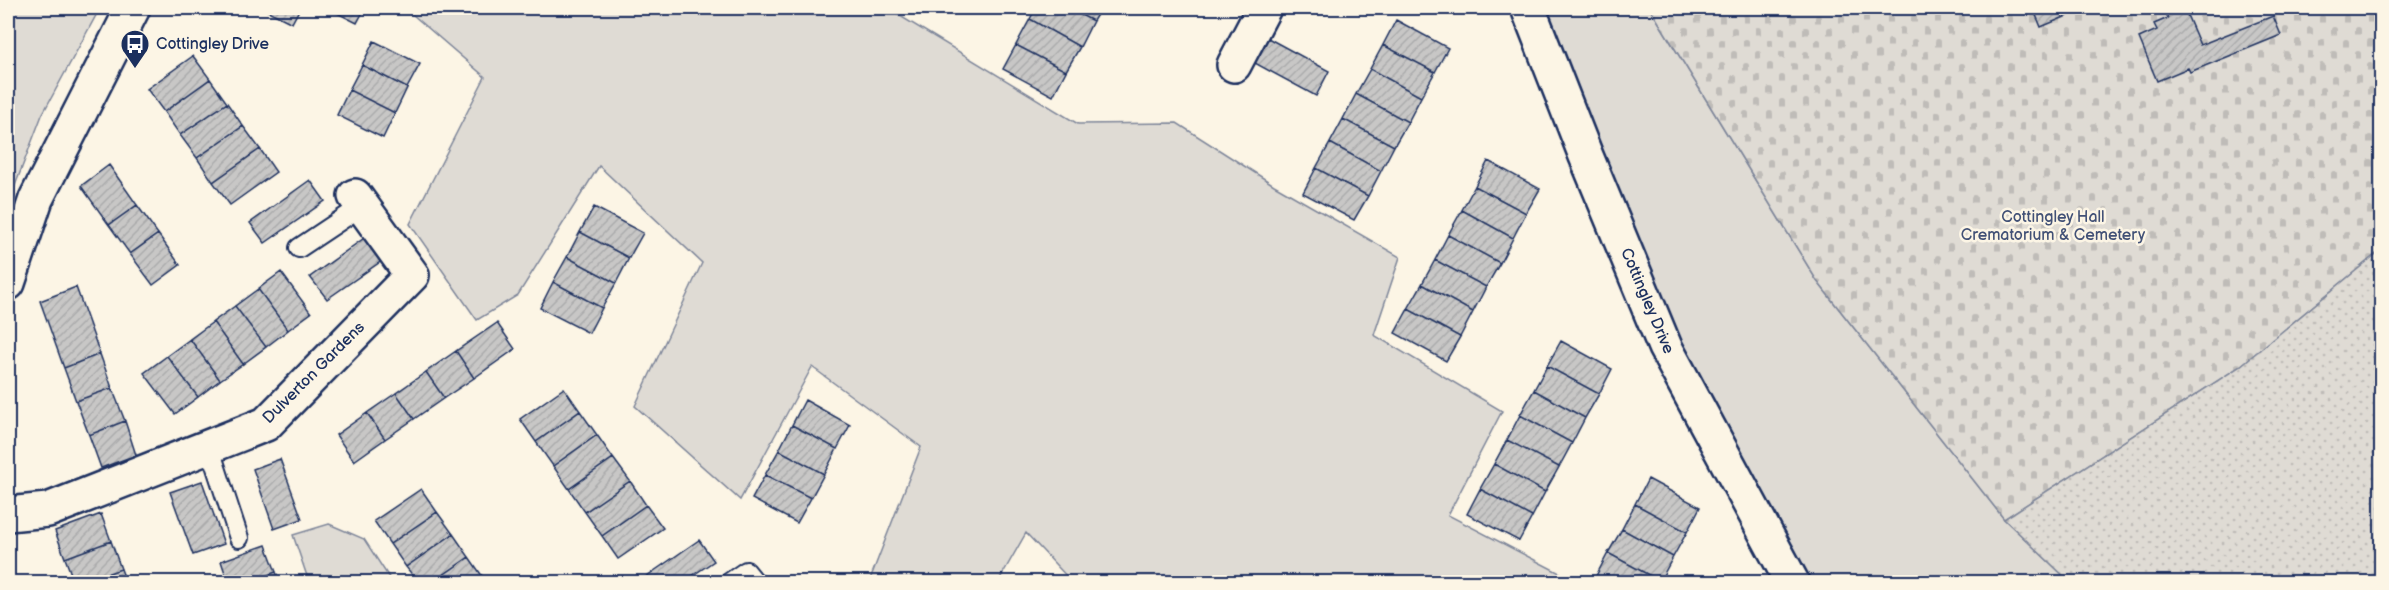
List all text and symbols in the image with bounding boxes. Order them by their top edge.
bus stop icon: Cottingley Drive [119,28,151,70]
place label: Cottingley Drive [156,35,270,54]
park label: Cottingley Hall Crematorium & Cemetery [1961,208,2146,245]
street label: Cottingley Drive [1616,245,1678,357]
street label: Dulverton Gardens [259,318,369,428]

